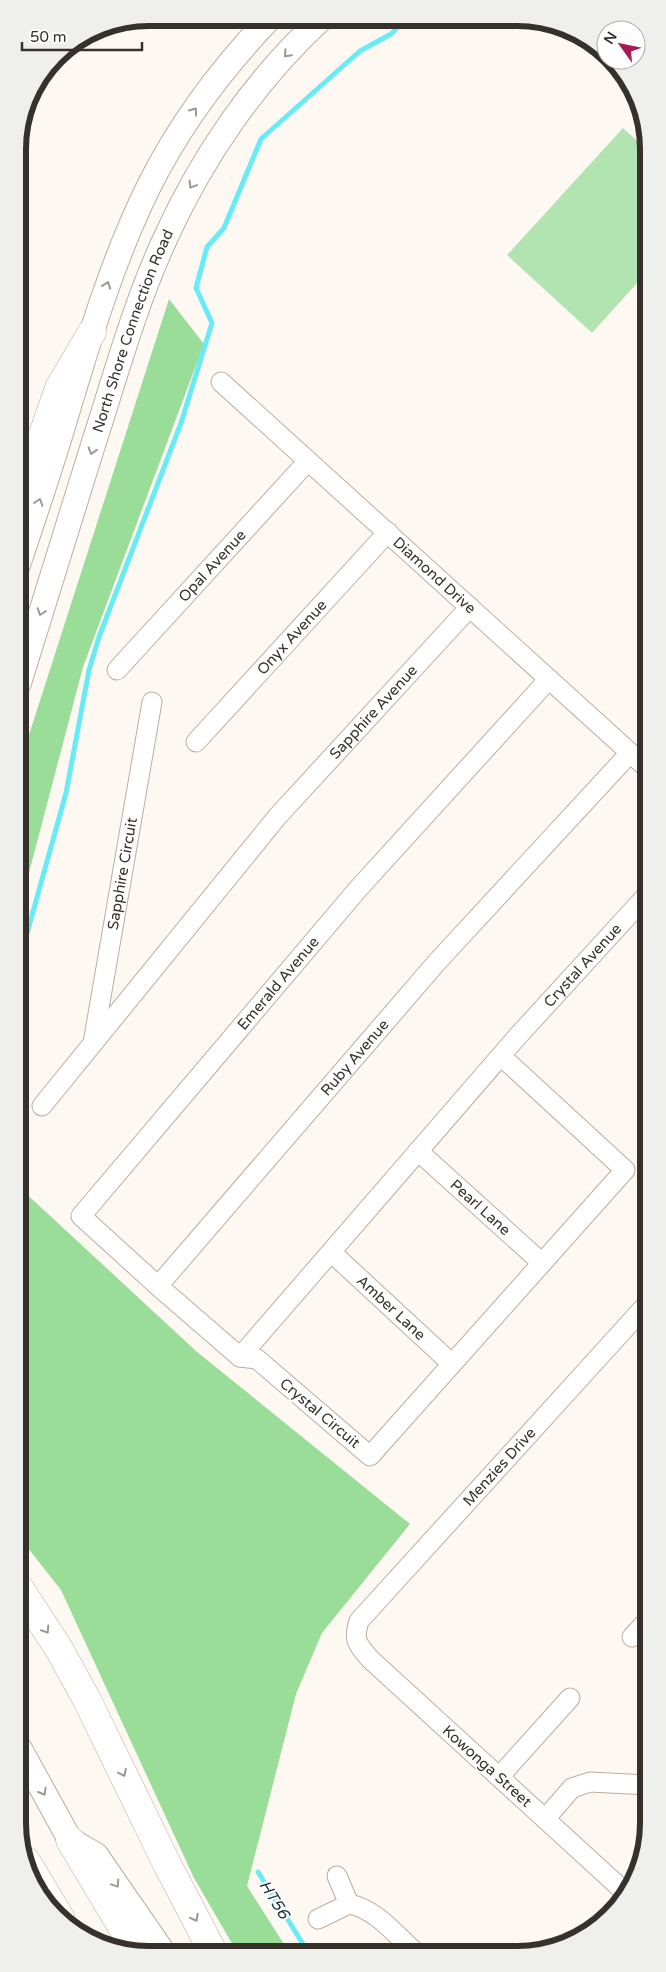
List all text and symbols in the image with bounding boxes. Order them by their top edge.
scale bar [22,20,142,52]
north arrow [596,20,646,70]
text: 50 m [30,28,67,46]
text: N [600,29,621,48]
one-way arrow [284,48,293,57]
one-way arrow [188,107,197,117]
one-way arrow [188,179,198,188]
street label: North Shore Connection Road [89,227,177,435]
one-way arrow [101,282,111,290]
one-way arrow [87,446,97,454]
one-way arrow [33,498,43,506]
street label: Opal Avenue [175,526,250,606]
street label: Diamond Drive [389,533,480,618]
street label: Onyx Avenue [253,596,331,678]
one-way arrow [37,607,47,615]
street label: Sapphire Avenue [326,661,421,763]
street label: Sapphire Circuit [104,816,141,931]
street label: Crystal Avenue [540,920,625,1011]
street label: Emerald Avenue [233,933,323,1034]
street label: Ruby Avenue [317,1016,393,1099]
street label: Pearl Lane [446,1176,514,1239]
street label: Amber Lane [353,1271,429,1344]
street label: Crystal Circuit [276,1374,364,1452]
street label: Menzies Drive [459,1424,539,1510]
one-way arrow [40,1625,50,1634]
street label: Kowonga Street [439,1721,535,1811]
one-way arrow [117,1768,127,1777]
one-way arrow [37,1786,47,1795]
water label: HT56 [255,1876,295,1924]
one-way arrow [110,1879,119,1888]
one-way arrow [189,1913,199,1922]

